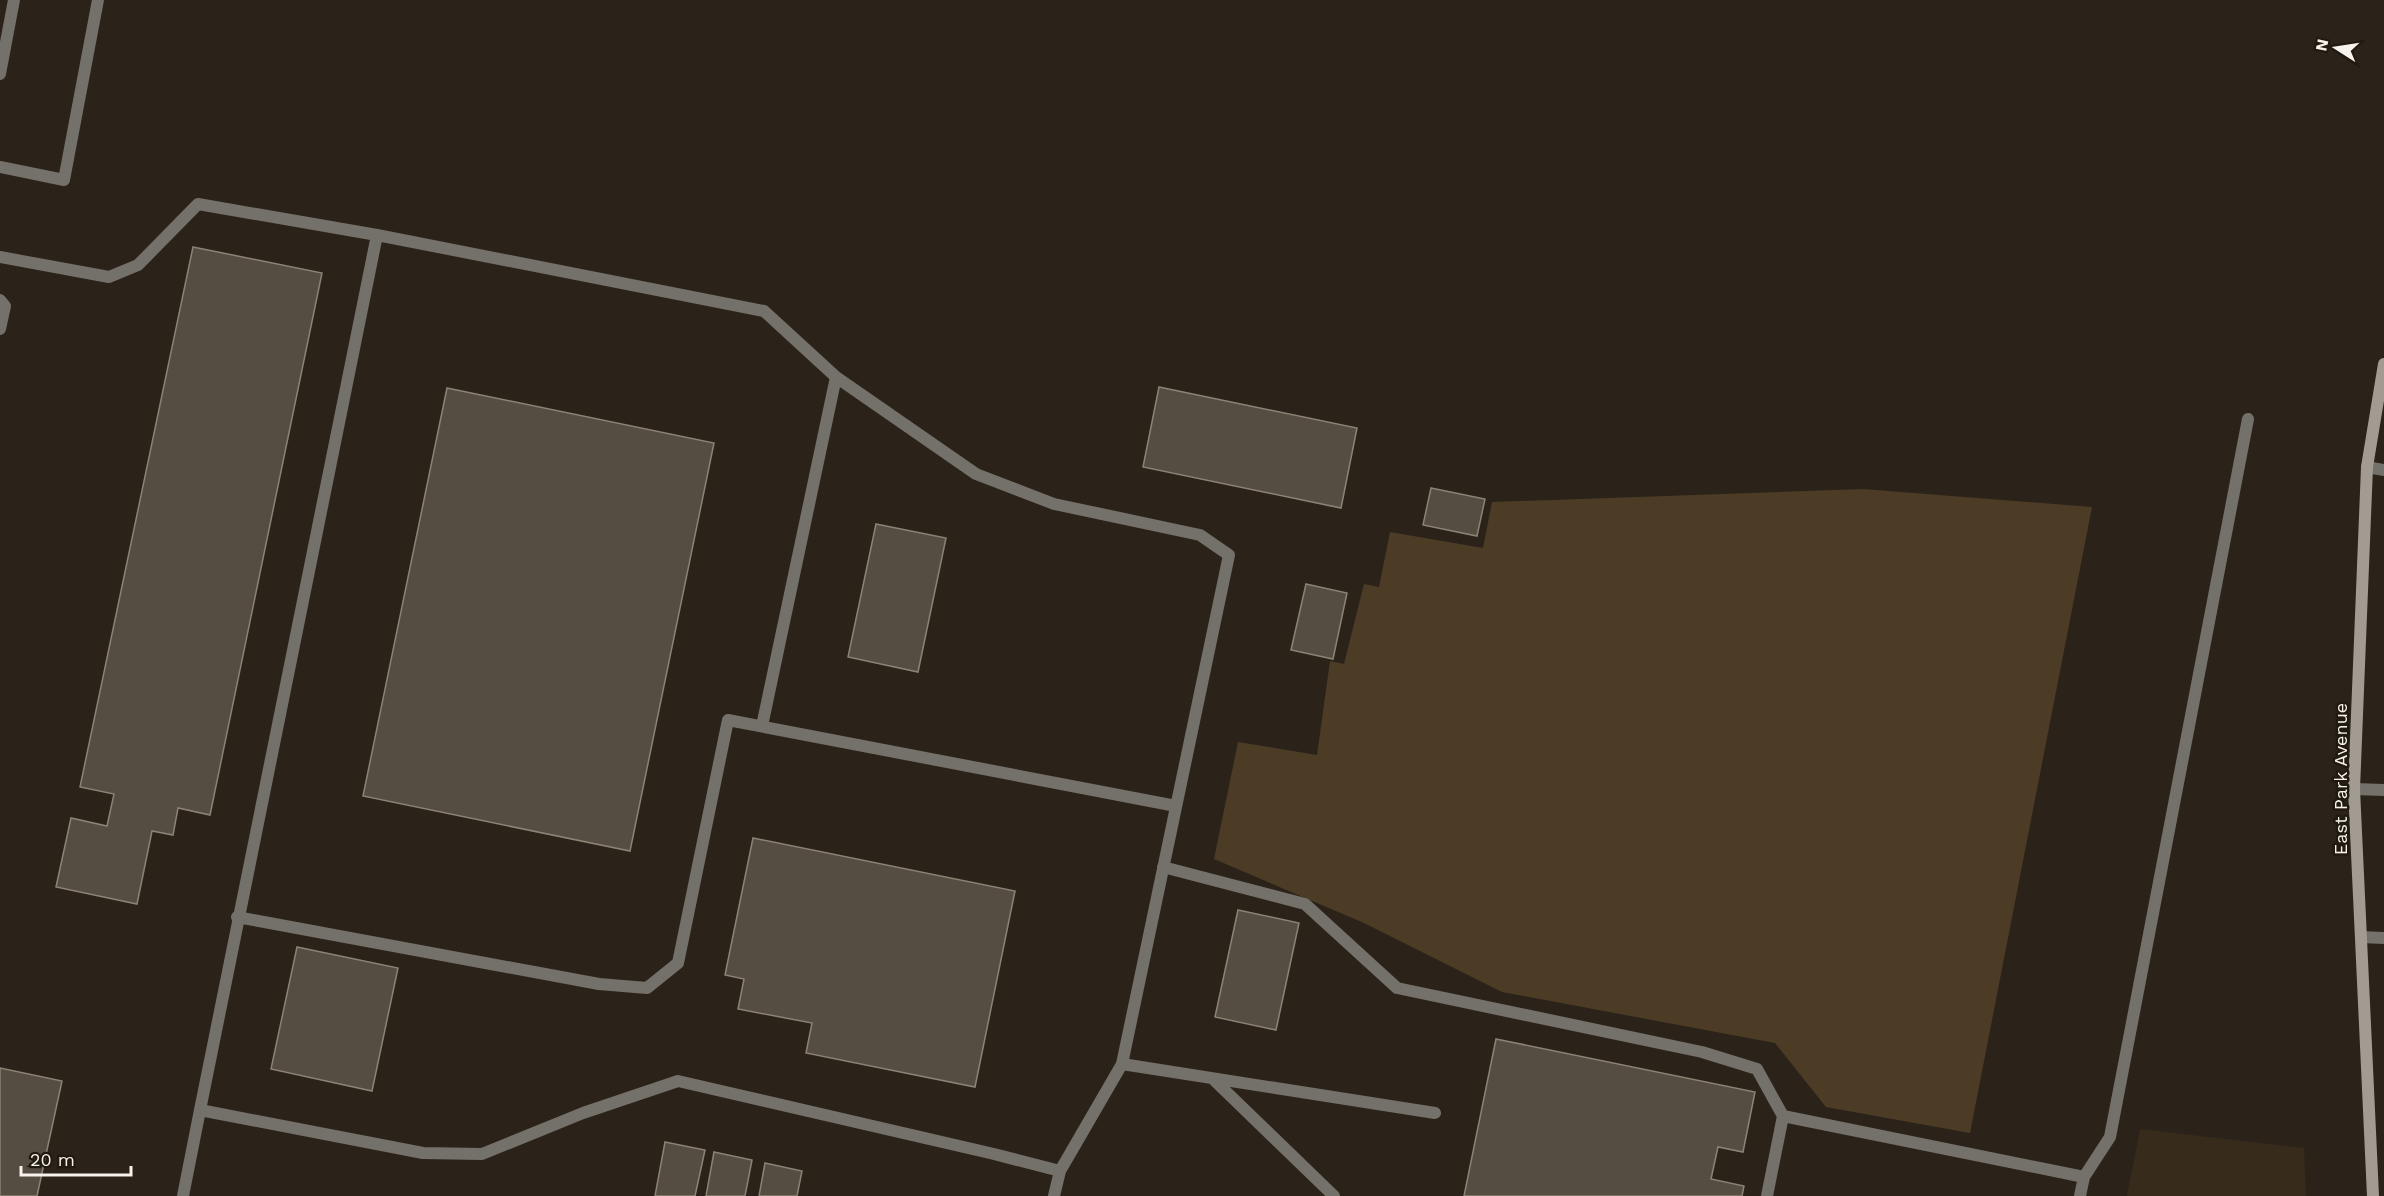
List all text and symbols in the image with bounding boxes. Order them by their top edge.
north arrow [2306,18,2366,78]
text: N [2311,37,2332,53]
street label: East Park Avenue [2330,703,2351,855]
scale bar [21,1139,130,1177]
text: 20 m [30,1149,75,1170]

